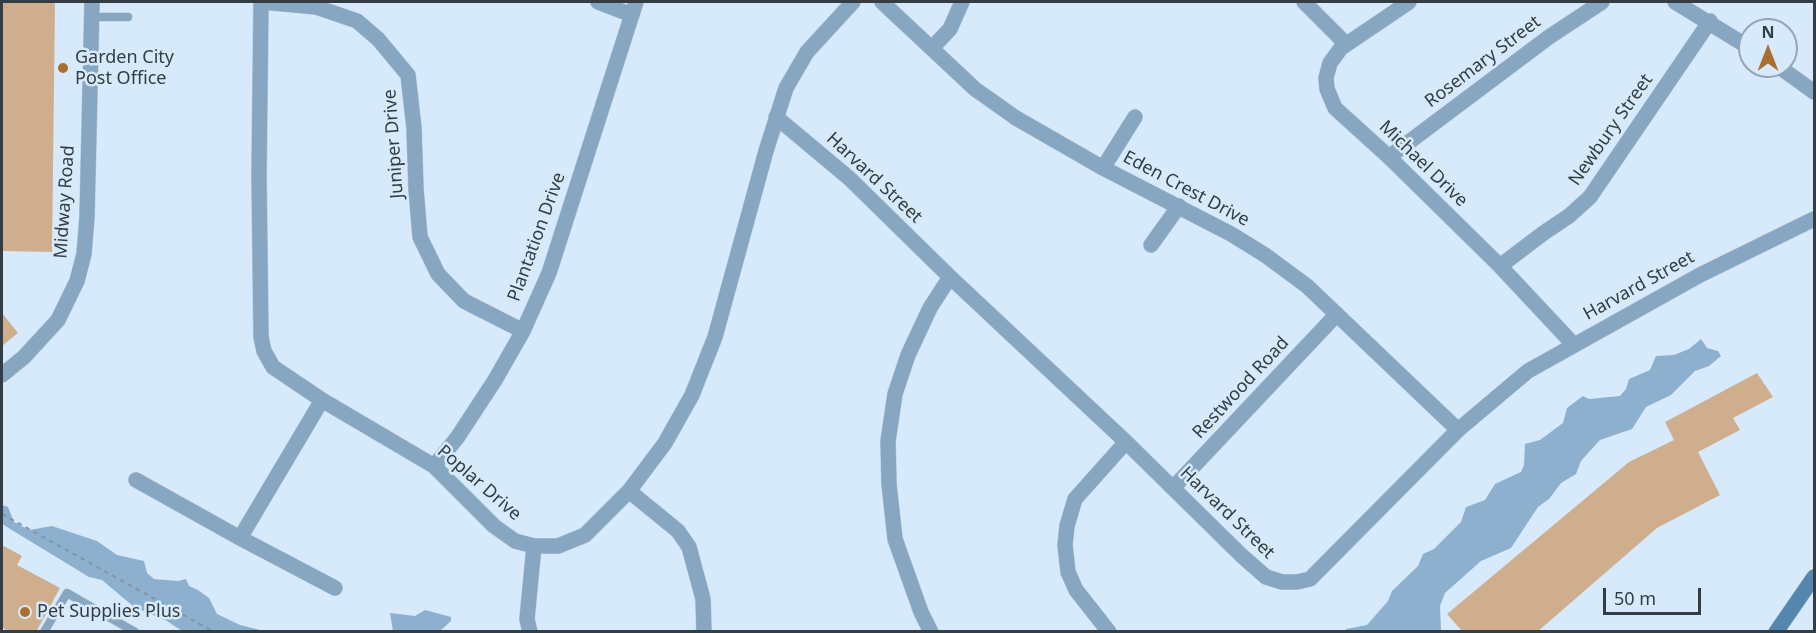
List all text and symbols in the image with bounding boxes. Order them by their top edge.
street label: Rosemary Street [1421,11,1545,113]
north arrow [1738,18,1798,78]
text: N [1761,21,1775,43]
place label: Garden City Post Office [75,47,174,90]
marker: Garden City Post Office [56,61,70,75]
street label: Newbury Street [1564,70,1658,190]
street label: Juniper Drive [379,89,409,199]
street label: Michael Drive [1374,116,1472,212]
street label: Harvard Street [822,128,926,228]
street label: Midway Road [50,145,80,259]
street label: Eden Crest Drive [1119,147,1253,231]
street label: Plantation Drive [504,170,570,304]
street label: Harvard Street [1580,247,1698,325]
street label: Restwood Road [1188,333,1294,443]
street label: Poplar Drive [433,441,525,525]
street label: Harvard Street [1175,462,1279,564]
scale bar [1606,576,1704,614]
text: 50 m [1614,586,1656,610]
place label: Pet Supplies Plus [37,601,180,623]
marker: Pet Supplies Plus [18,605,32,619]

